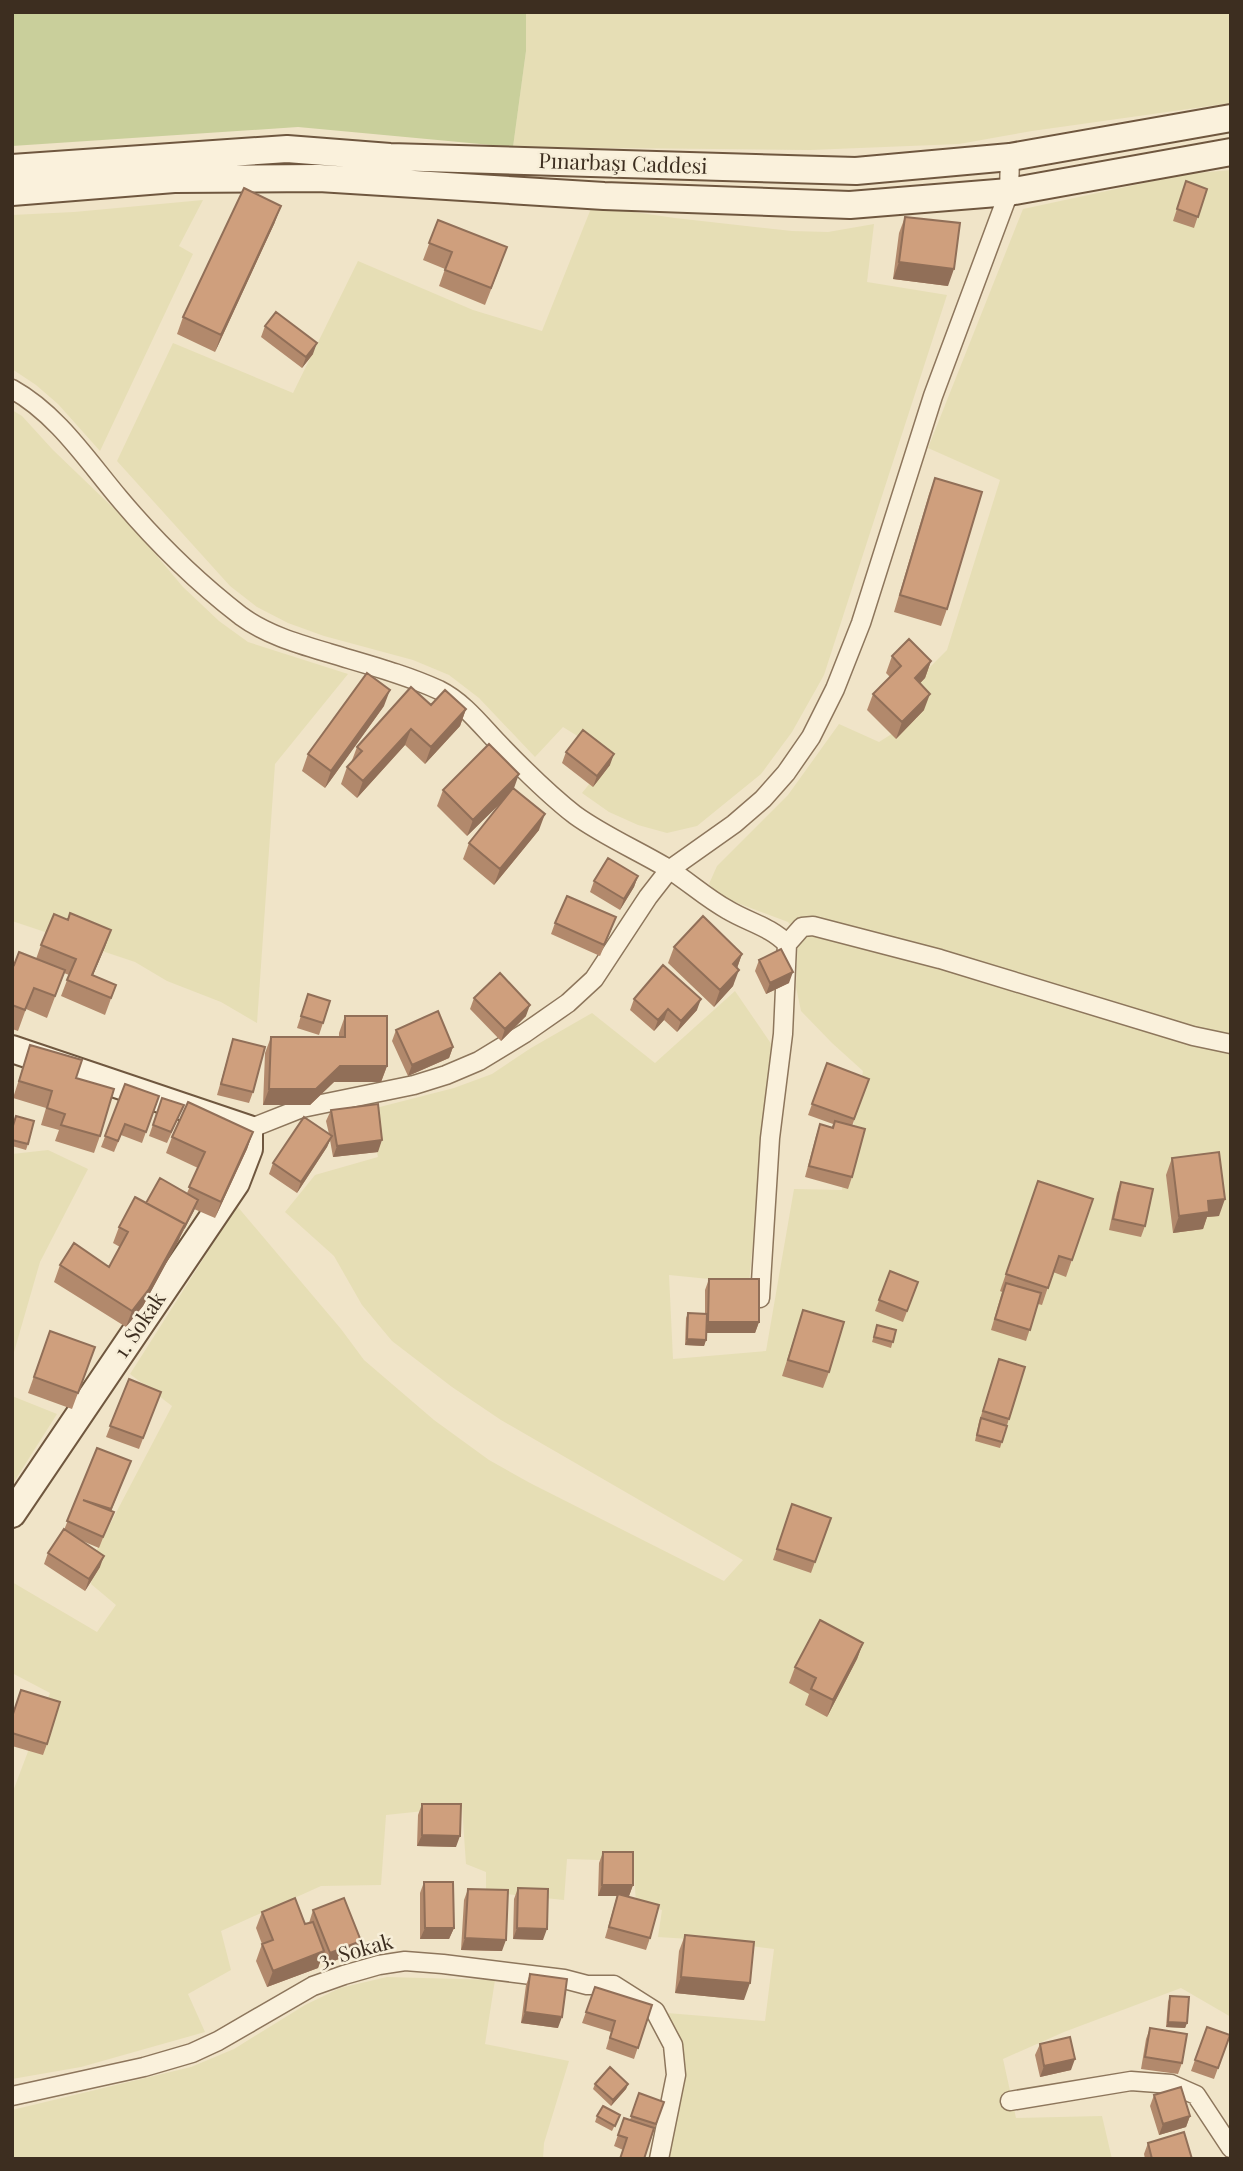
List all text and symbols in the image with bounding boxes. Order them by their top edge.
street label: Pınarbaşı Caddesi [538,145,708,179]
street label: 1. Sokak [106,1285,171,1363]
street label: 3. Sokak [315,1926,396,1972]

